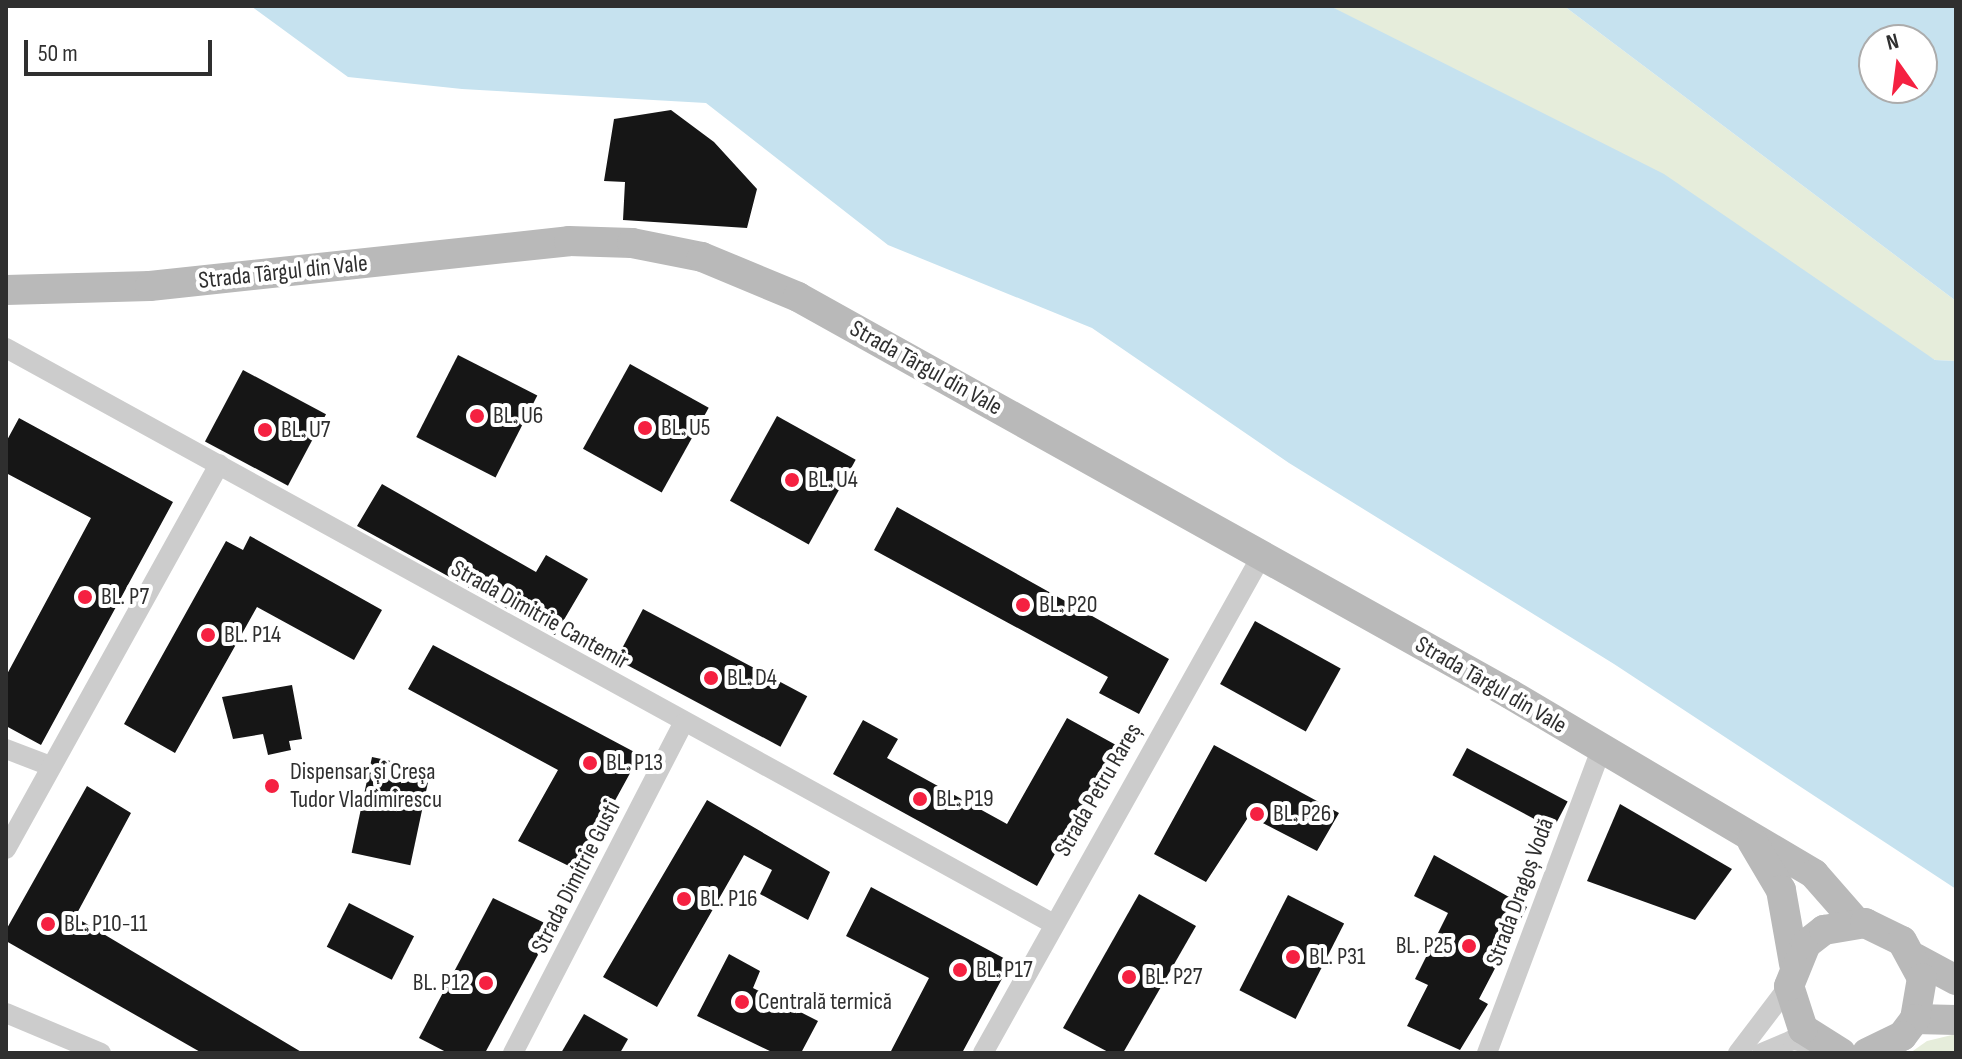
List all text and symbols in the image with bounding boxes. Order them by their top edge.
scale bar [28,24,216,74]
north arrow [1858,24,1938,104]
text: N [1884,28,1902,57]
text: 50 m [38,39,78,68]
street label: Strada Târgul din Vale [197,249,369,295]
street label: Strada Târgul din Vale [845,314,1007,422]
place label: BL. U6 [493,402,543,430]
marker: BL. U6 [468,407,486,425]
place label: BL. U5 [661,414,710,442]
place label: BL. U7 [281,416,330,444]
marker: BL. U5 [636,419,654,437]
marker: BL. U7 [256,421,274,439]
place label: BL. U4 [808,466,858,494]
marker: BL. U4 [783,471,801,489]
street label: Strada Dimitrie Cantemir [446,554,634,676]
place label: BL. P7 [101,583,149,611]
marker: BL. P7 [76,588,94,606]
place label: BL. P20 [1039,591,1097,619]
marker: BL. P20 [1014,596,1032,614]
place label: BL. P14 [224,621,281,649]
marker: BL. P14 [199,626,217,644]
street label: Strada Târgul din Vale [1410,630,1572,740]
place label: BL. D4 [727,664,777,692]
marker: BL. D4 [702,669,720,687]
street label: Strada Petru Rareș [1048,718,1148,862]
place label: BL. P13 [606,749,663,777]
marker: BL. P13 [581,754,599,772]
place label: Dispensar și Creșa Tudor Vladimirescu [290,758,442,814]
marker: Dispensar și Creșa Tudor Vladimirescu [261,775,283,797]
place label: BL. P19 [936,785,994,813]
marker: BL. P19 [911,790,929,808]
street label: Strada Dimitrie Gusti [525,796,627,958]
place label: BL. P26 [1273,800,1331,828]
marker: BL. P26 [1248,805,1266,823]
street label: Strada Dragoș Vodă [1480,814,1560,970]
place label: BL. P16 [700,885,758,913]
marker: BL. P16 [675,890,693,908]
place label: BL. P10-11 [64,910,147,938]
marker: BL. P10-11 [39,915,57,933]
place label: BL. P25 [1396,932,1453,960]
marker: BL. P25 [1460,937,1478,955]
place label: BL. P31 [1309,943,1365,971]
marker: BL. P31 [1284,948,1302,966]
place label: BL. P17 [976,956,1033,984]
marker: BL. P17 [951,961,969,979]
place label: BL. P27 [1145,963,1202,991]
marker: BL. P27 [1120,968,1138,986]
place label: BL. P12 [413,969,470,997]
marker: BL. P12 [477,974,495,992]
place label: Centrală termică [758,988,892,1016]
marker: Centrală termică [733,993,751,1011]

